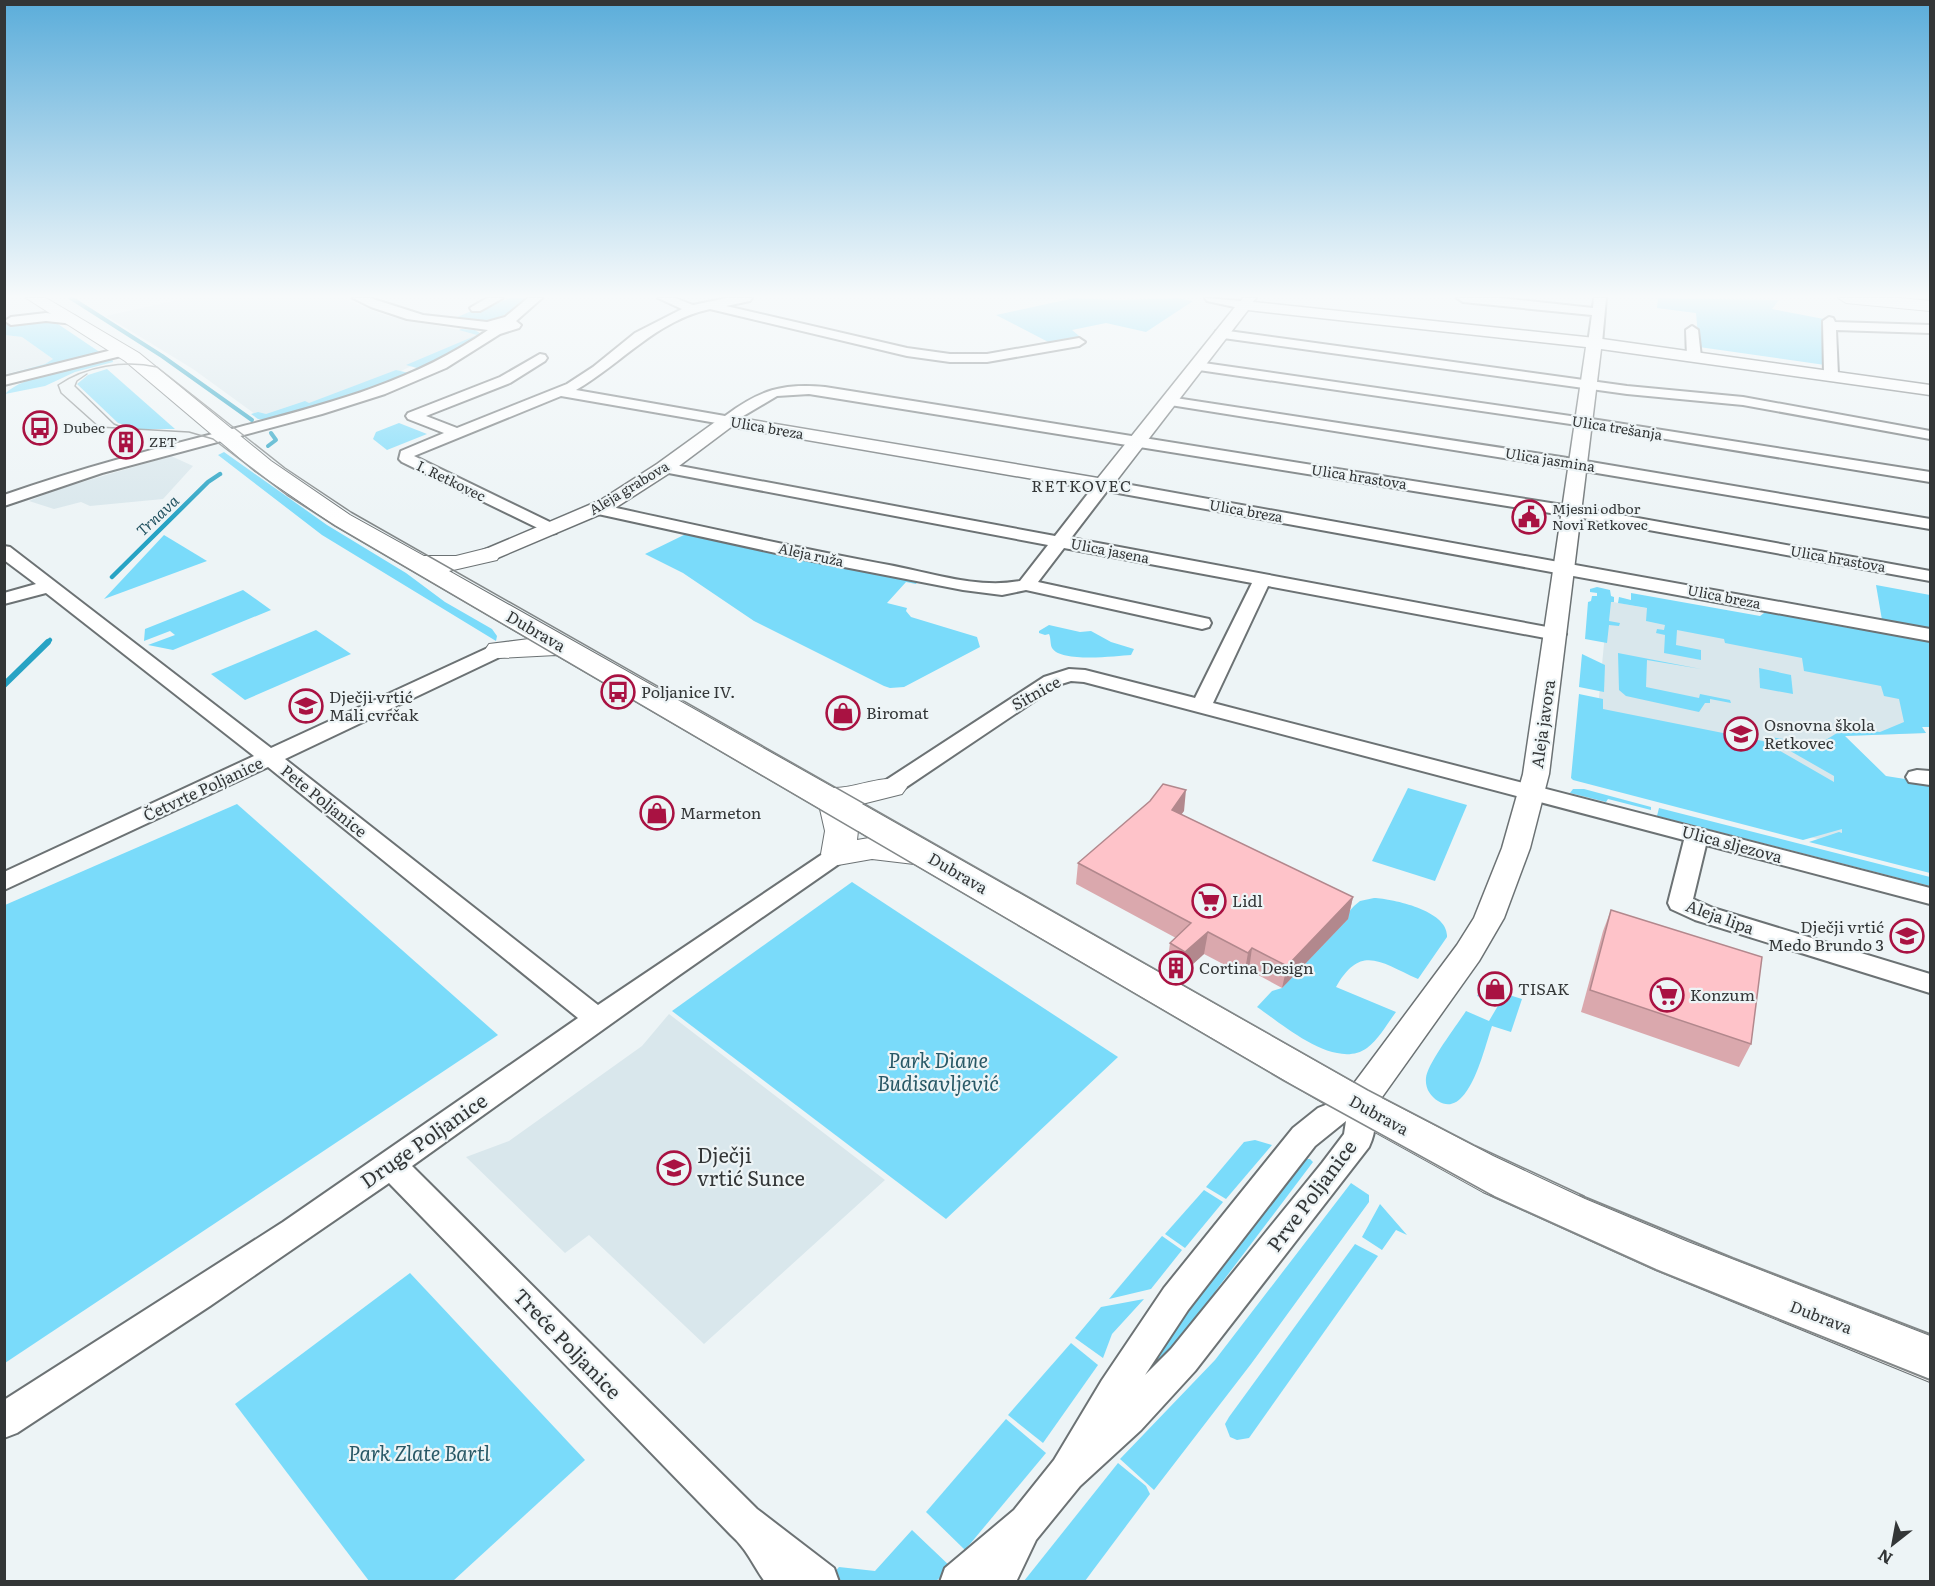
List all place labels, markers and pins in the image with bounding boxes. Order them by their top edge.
bus stop icon: Dubec [22,410,58,446]
place label: Dubec [63,417,105,437]
building icon: ZET [108,424,144,460]
place label: ZET [149,431,177,451]
place label: Mjesni odbor Novi Retkovec [1552,498,1648,534]
public building icon: Mjesni odbor Novi Retkovec [1511,499,1547,535]
bus stop icon: Poljanice IV. [600,674,636,710]
place label: Poljanice IV. [641,679,735,703]
place label: Dječji vrtić Mali cvrčak [329,684,419,726]
school or university icon: Dječji vrtić Mali cvrčak [288,688,324,724]
shop icon: Biromat [825,695,861,731]
place label: Biromat [866,700,929,724]
place label: Osnovna škola Retkovec [1764,712,1875,754]
school or university icon: Osnovna škola Retkovec [1723,716,1759,752]
shop icon: Marmeton [639,795,675,831]
place label: Marmeton [680,800,762,824]
supermarket icon: Lidl [1191,883,1227,919]
place label: Lidl [1232,888,1263,912]
place label: Dječji vrtić Medo Brundo 3 [1768,914,1884,956]
school or university icon: Dječji vrtić Medo Brundo 3 [1889,918,1925,954]
building icon: Cortina Design [1158,950,1194,986]
place label: Cortina Design [1199,955,1314,979]
shop icon: TISAK [1477,971,1513,1007]
place label: TISAK [1518,976,1569,1000]
supermarket icon: Konzum [1649,977,1685,1013]
place label: Konzum [1690,982,1755,1006]
place label: Dječji vrtić Sunce [697,1139,805,1192]
school or university icon: Dječji vrtić Sunce [656,1150,692,1186]

